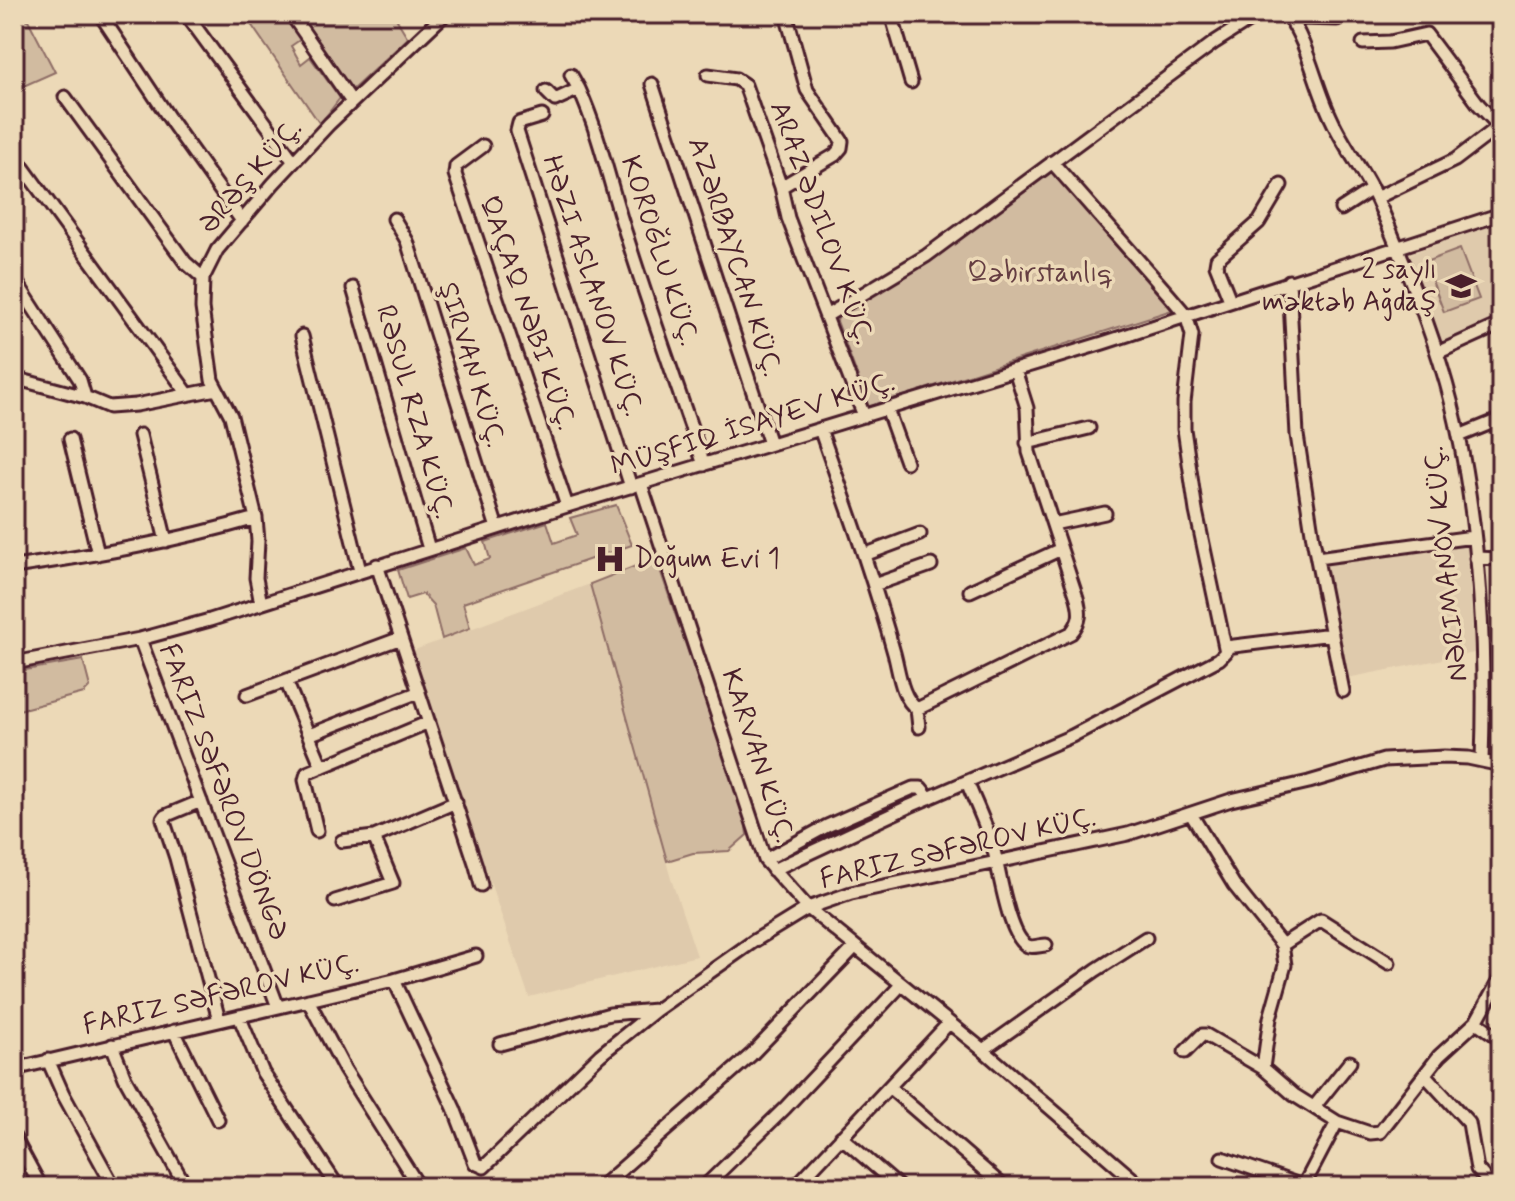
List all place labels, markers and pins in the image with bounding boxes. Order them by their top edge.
place label: 2 saylı məktəb Ağdaş [1262,252,1437,321]
school or university icon: 2 saylı məktəb Ağdaş [1444,269,1478,303]
place label: Doğum Evi 1 [634,541,780,578]
hospital icon: Doğum Evi 1 [593,542,627,576]

